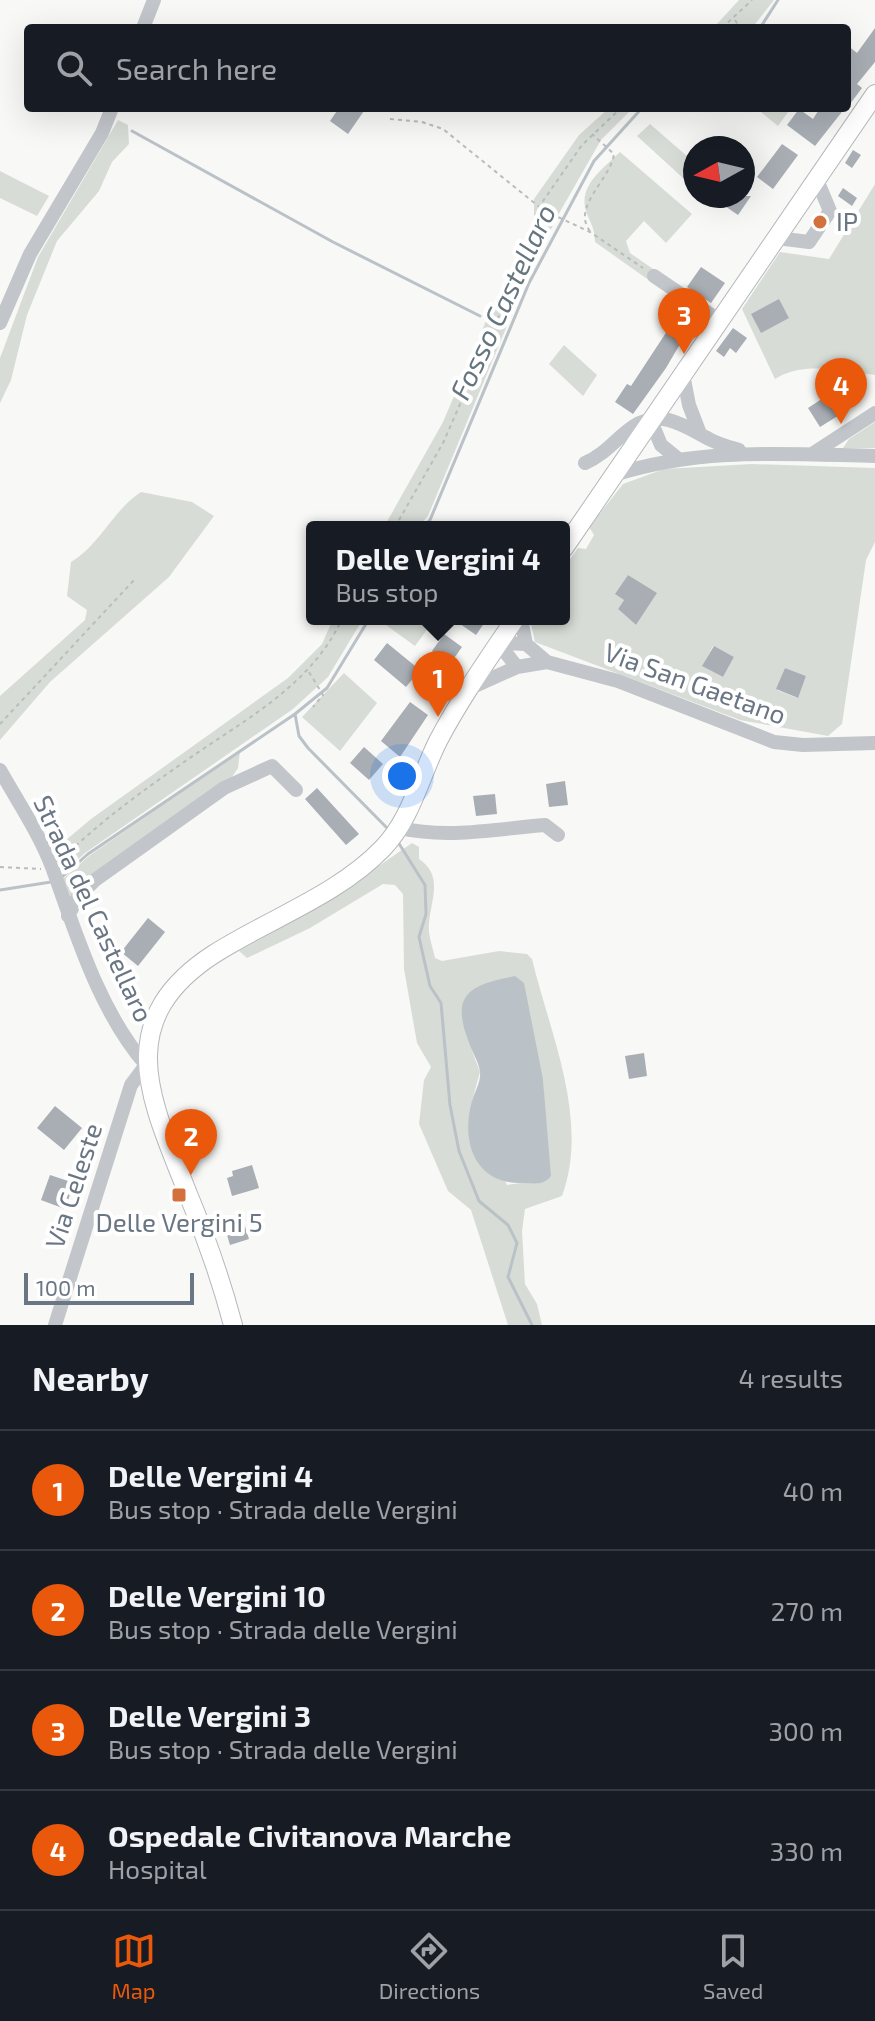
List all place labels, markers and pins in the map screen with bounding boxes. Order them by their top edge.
place label: IP [836,205,858,236]
marker: IP [811,213,829,231]
pin: 3 [658,288,710,354]
pin: 4 [815,358,867,424]
pin: 1 [412,651,464,717]
pin: 2 [165,1109,217,1175]
marker: Delle Vergini 5 [170,1186,188,1204]
place label: Delle Vergini 5 [95,1206,263,1237]

